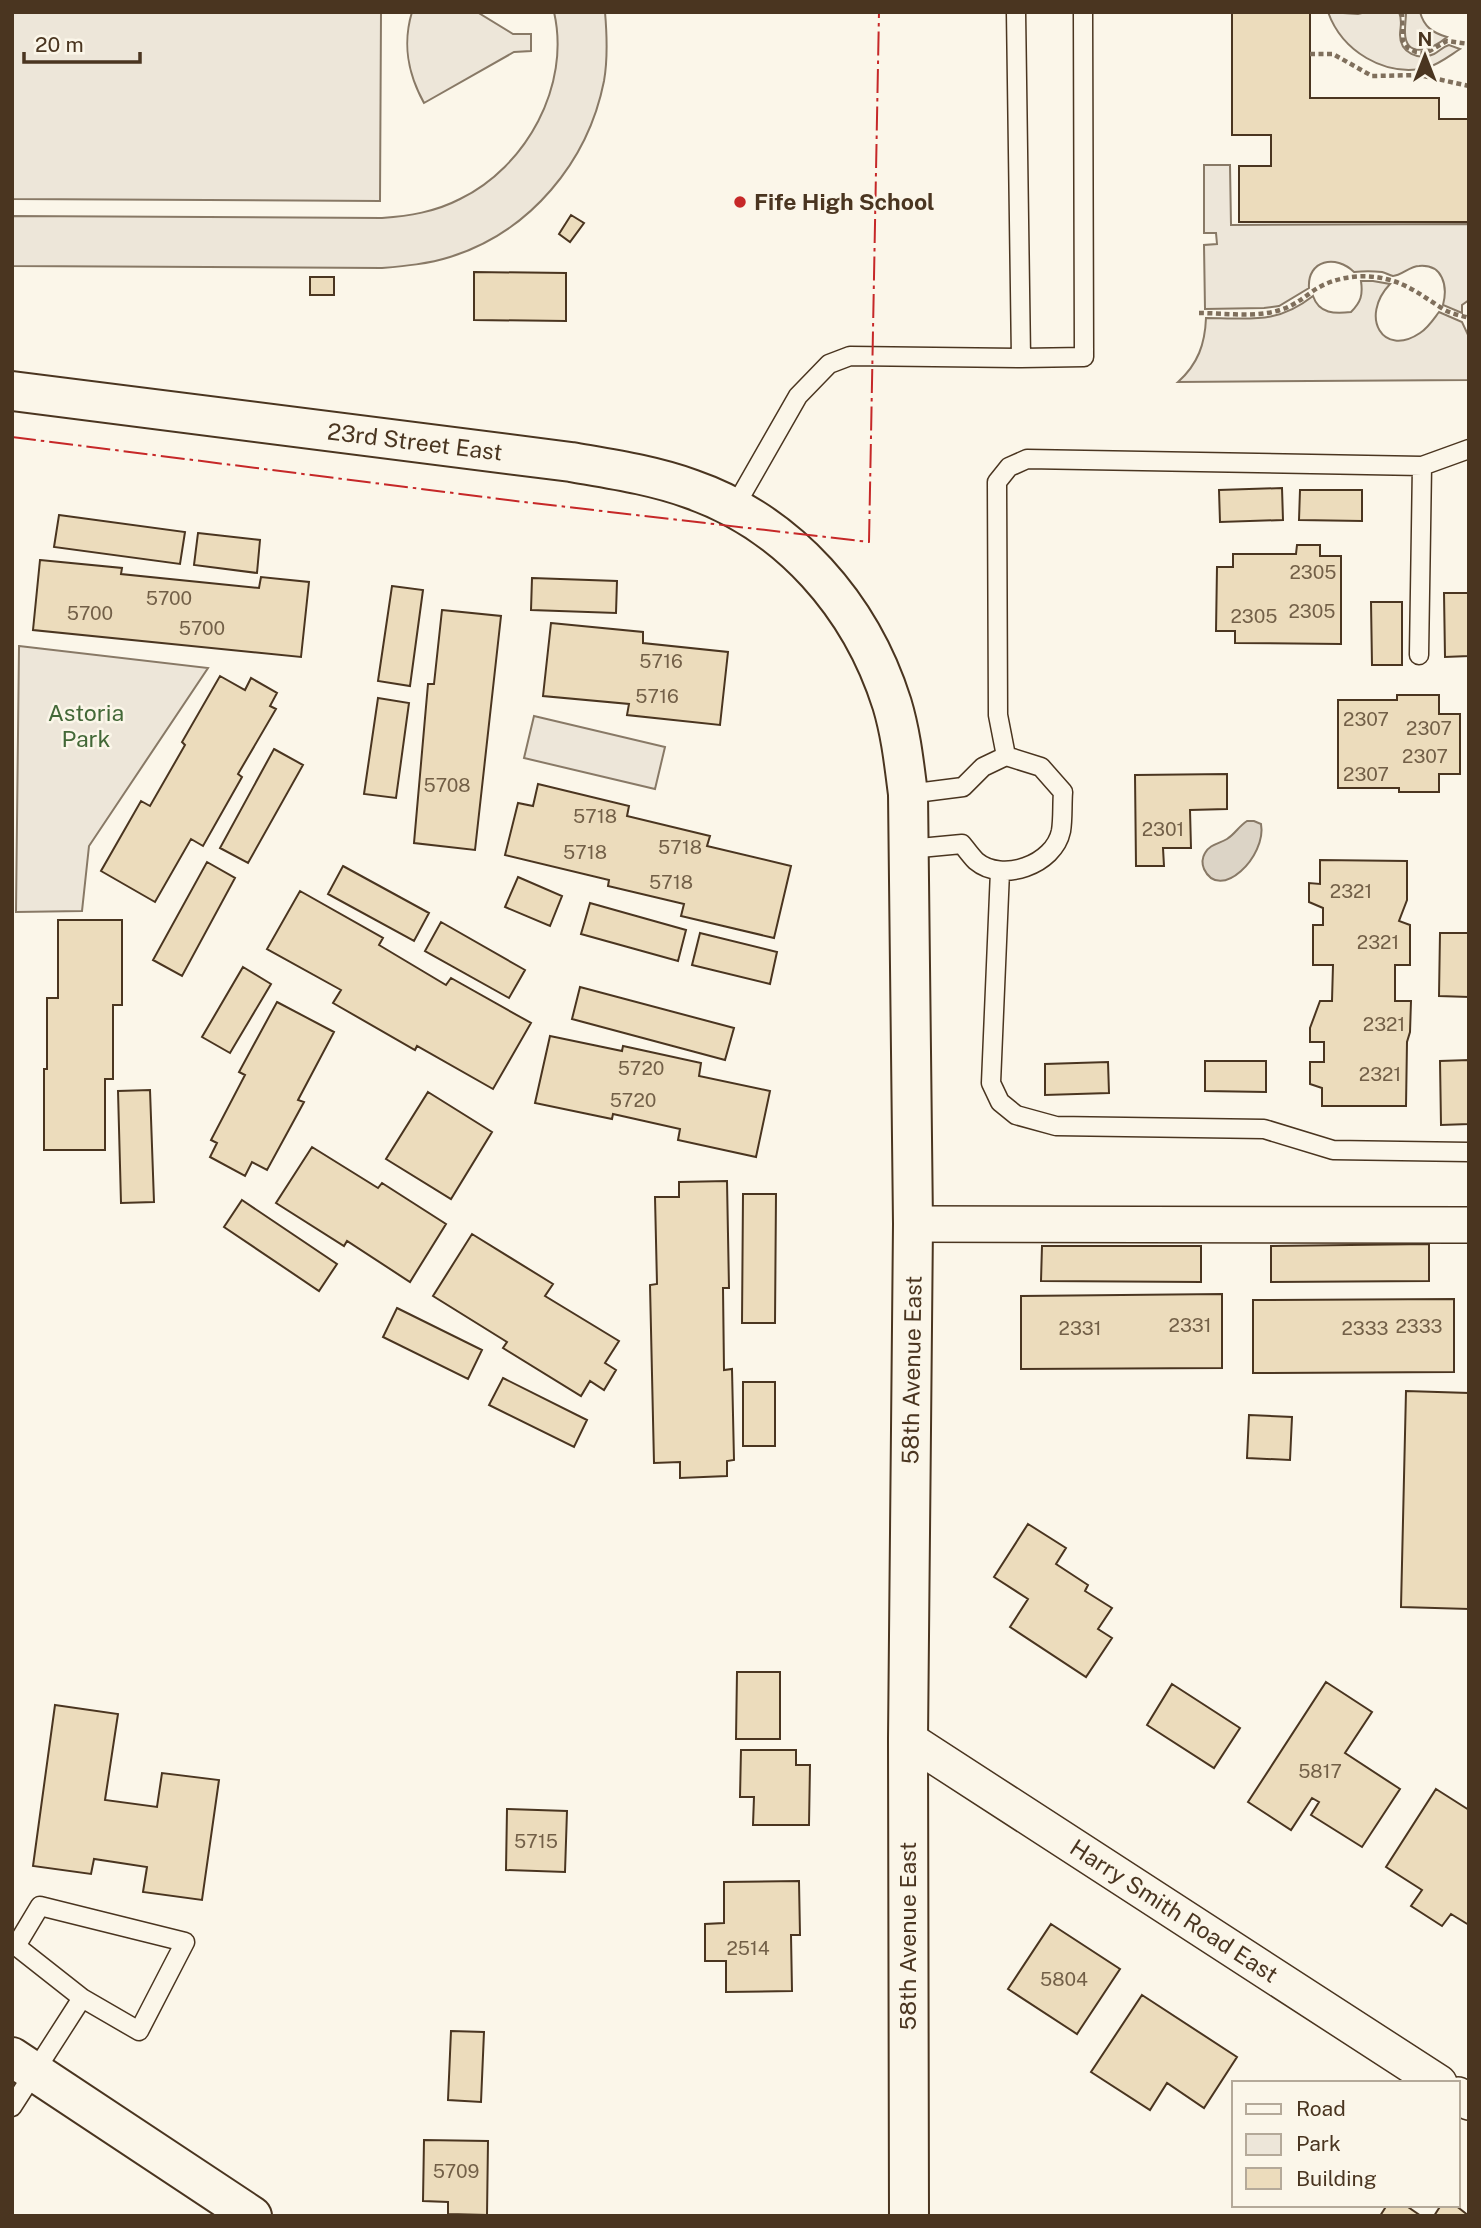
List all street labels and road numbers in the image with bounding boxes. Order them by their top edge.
street label: 23rd Street East [326,417,504,466]
street label: 58th Avenue East [896,1275,927,1465]
street label: Harry Smith Road East [1065,1833,1283,1988]
street label: 58th Avenue East [894,1842,921,2030]

